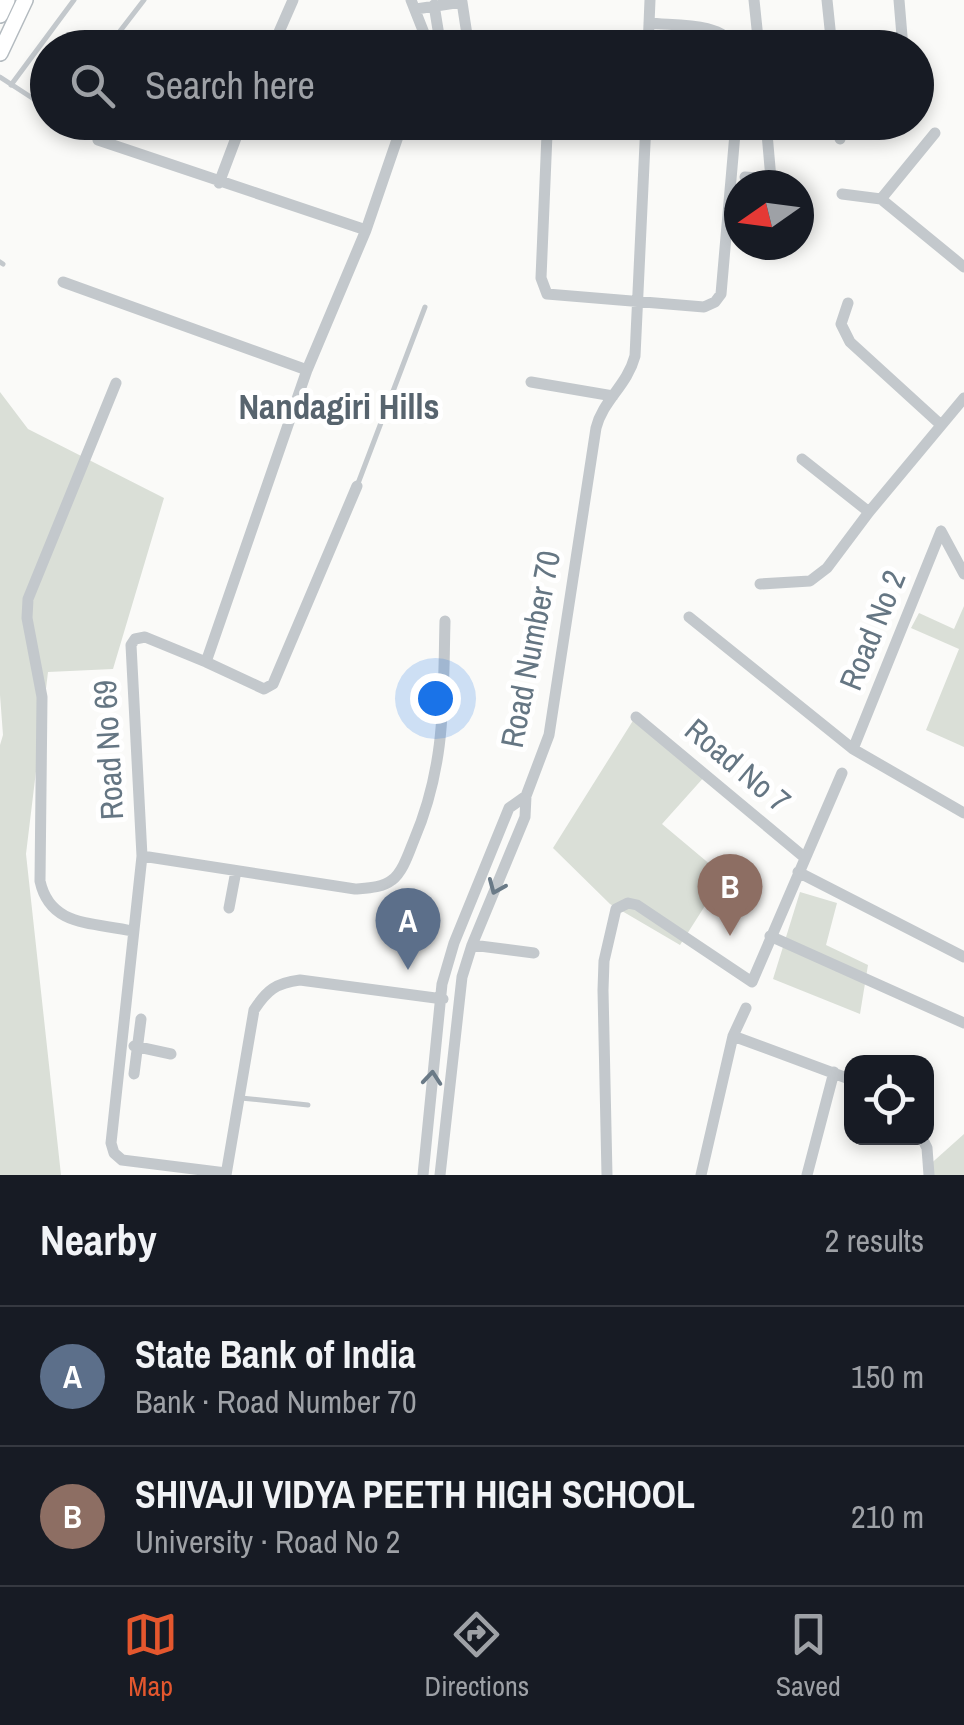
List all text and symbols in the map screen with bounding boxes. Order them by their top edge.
search box [30,30,934,140]
icon: search [65,58,120,113]
text: Search here [145,60,315,111]
north arrow [724,170,814,260]
district label: Nandagiri Hills [239,383,439,430]
street label: Road Number 70 [490,547,570,751]
street label: Road No 2 [829,564,915,696]
your location [410,673,461,724]
street label: Road No 69 [83,679,133,821]
street label: Road No 7 [676,708,800,822]
pin: B [698,854,762,936]
one-way arrow [487,878,507,895]
pin: A [376,888,440,970]
map controls [844,1055,934,1145]
button: locate [844,1055,934,1145]
one-way arrow [420,1069,442,1085]
text: Nearby [40,1212,157,1268]
text: 2 results [825,1219,924,1262]
text: State Bank of India [135,1329,416,1380]
text: A [63,1355,82,1398]
text: 150 m [851,1355,924,1398]
text: Bank · Road Number 70 [135,1380,417,1423]
text: SHIVAJI VIDYA PEETH HIGH SCHOOL [135,1469,695,1520]
text: B [63,1495,82,1538]
text: 210 m [851,1495,924,1538]
text: University · Road No 2 [135,1520,400,1563]
tab: Map [123,1607,178,1705]
tab: Directions [425,1607,529,1705]
tab: Saved [776,1607,841,1705]

